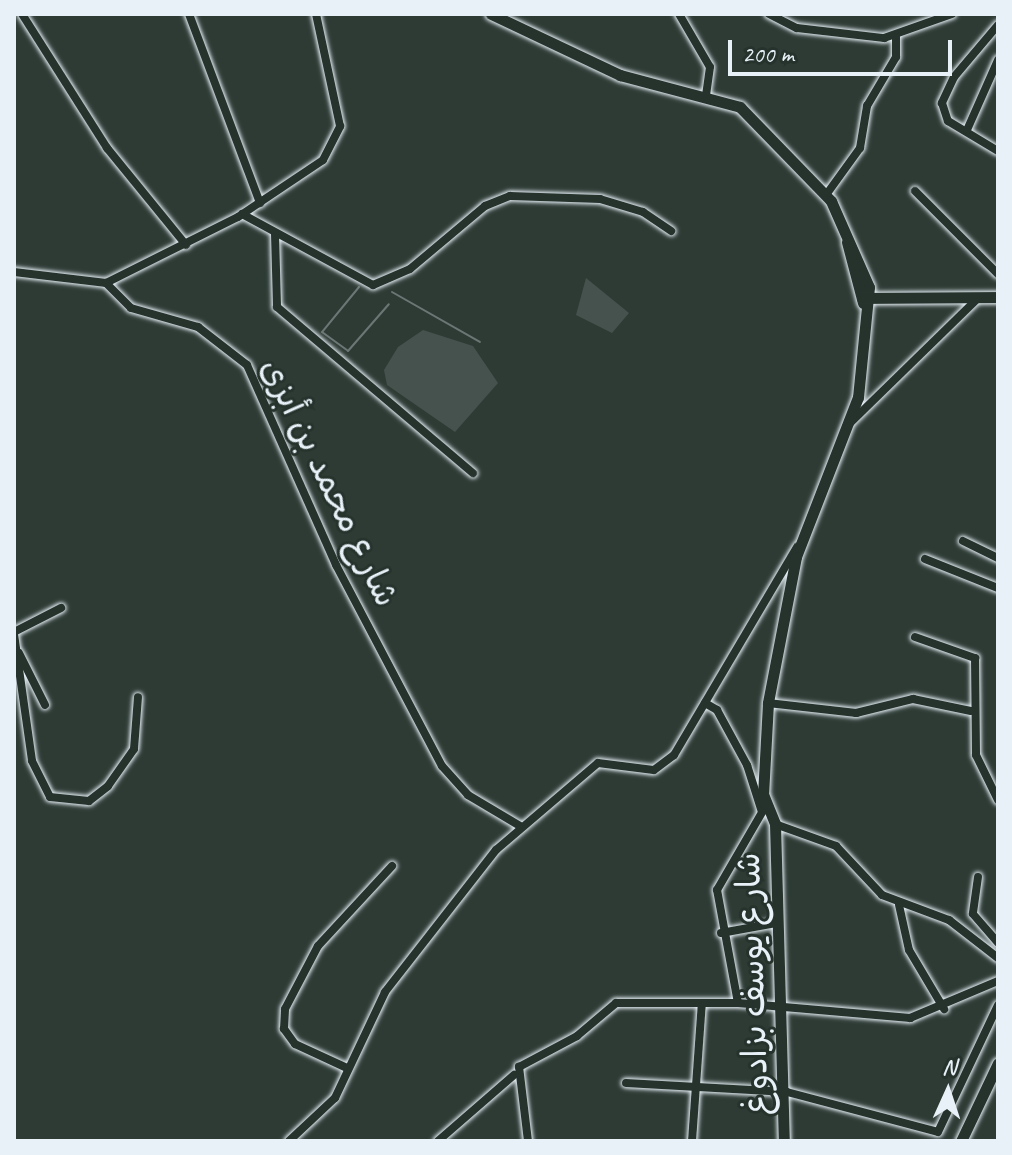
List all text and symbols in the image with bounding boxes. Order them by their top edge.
scale bar [732,24,956,74]
text: 200 m [742,39,794,69]
street label: شارع محمد بن أبزى [252,351,408,613]
street label: شارع يوسف بزادوغ [727,852,777,1116]
north arrow [908,1051,988,1131]
text: N [942,1053,957,1081]

